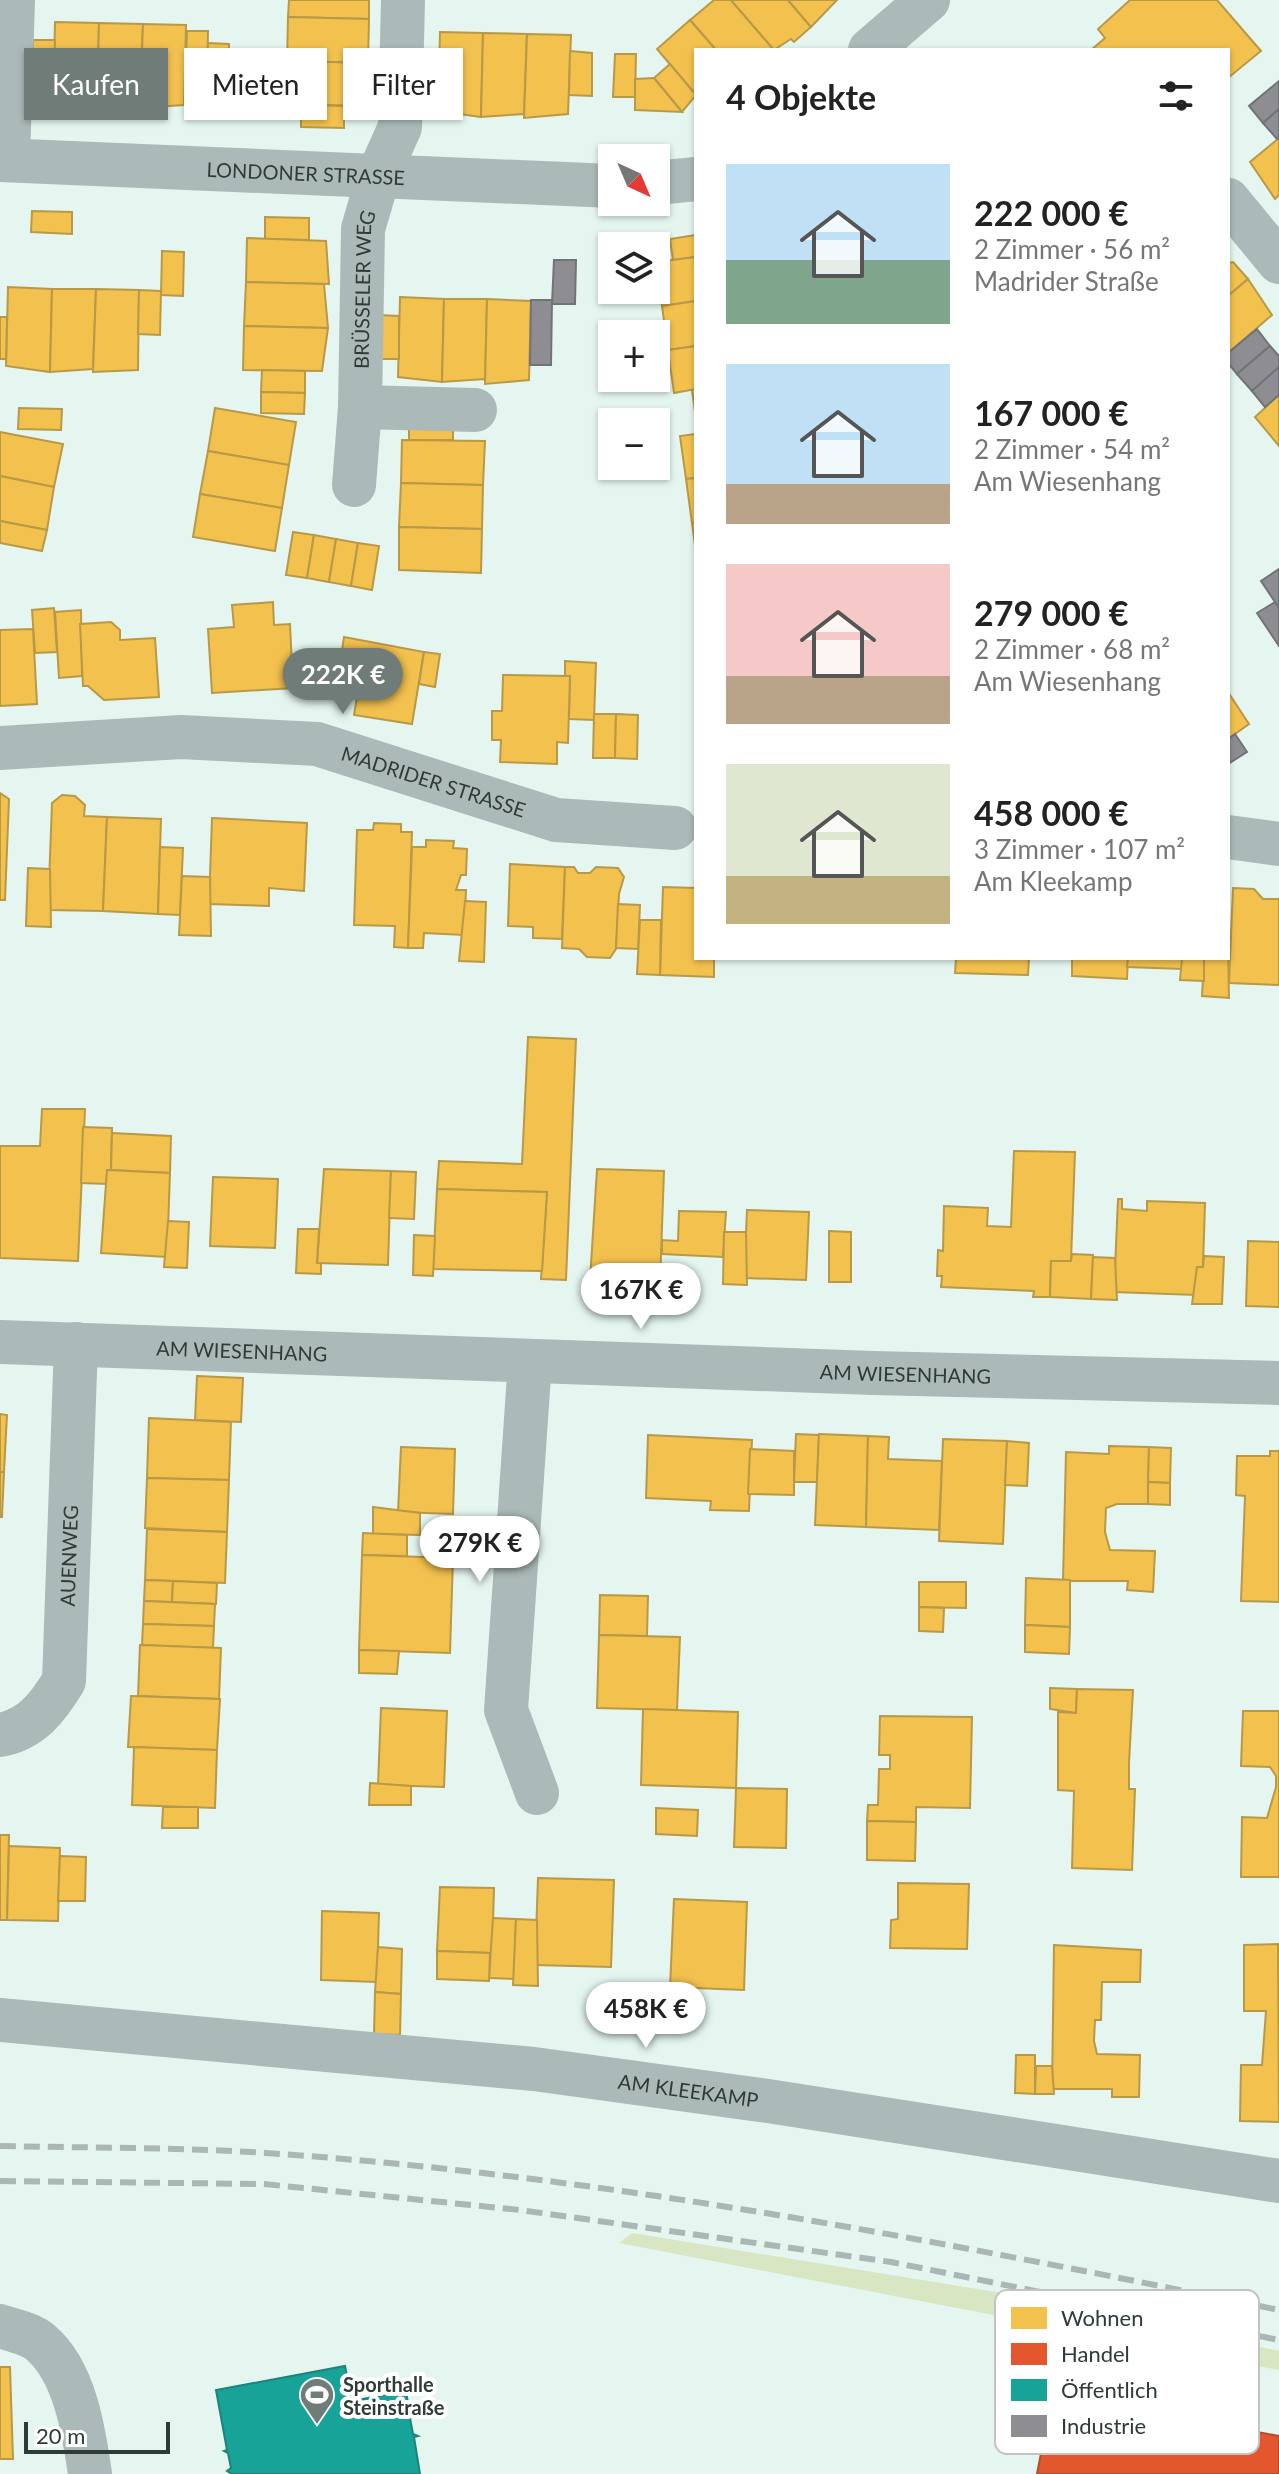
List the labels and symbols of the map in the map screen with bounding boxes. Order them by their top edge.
north arrow [598,144,670,216]
street label: LONDONER STRASSE [206,157,405,189]
street label: BRÜSSELER WEG [349,207,380,369]
pin: 222K € [278,648,408,716]
street label: MADRIDER STRASSE [339,741,529,822]
pin: 167K € [576,1263,706,1331]
street label: AM WIESENHANG [156,1336,328,1366]
street label: AM WIESENHANG [819,1359,991,1388]
street label: AUENWEG [55,1505,82,1607]
pin: 279K € [415,1516,545,1584]
pin: 458K € [581,1982,711,2050]
street label: AM KLEEKAMP [617,2069,760,2112]
legend [995,2290,1259,2454]
text: Wohnen [1061,2304,1143,2331]
text: Handel [1061,2340,1130,2367]
place label: Sporthalle Steinstraße [343,2372,445,2419]
sports icon: Sporthalle Steinstraße [298,2376,336,2426]
text: Öffentlich [1061,2376,1158,2403]
text: Industrie [1061,2412,1146,2439]
scale bar [24,2418,170,2454]

